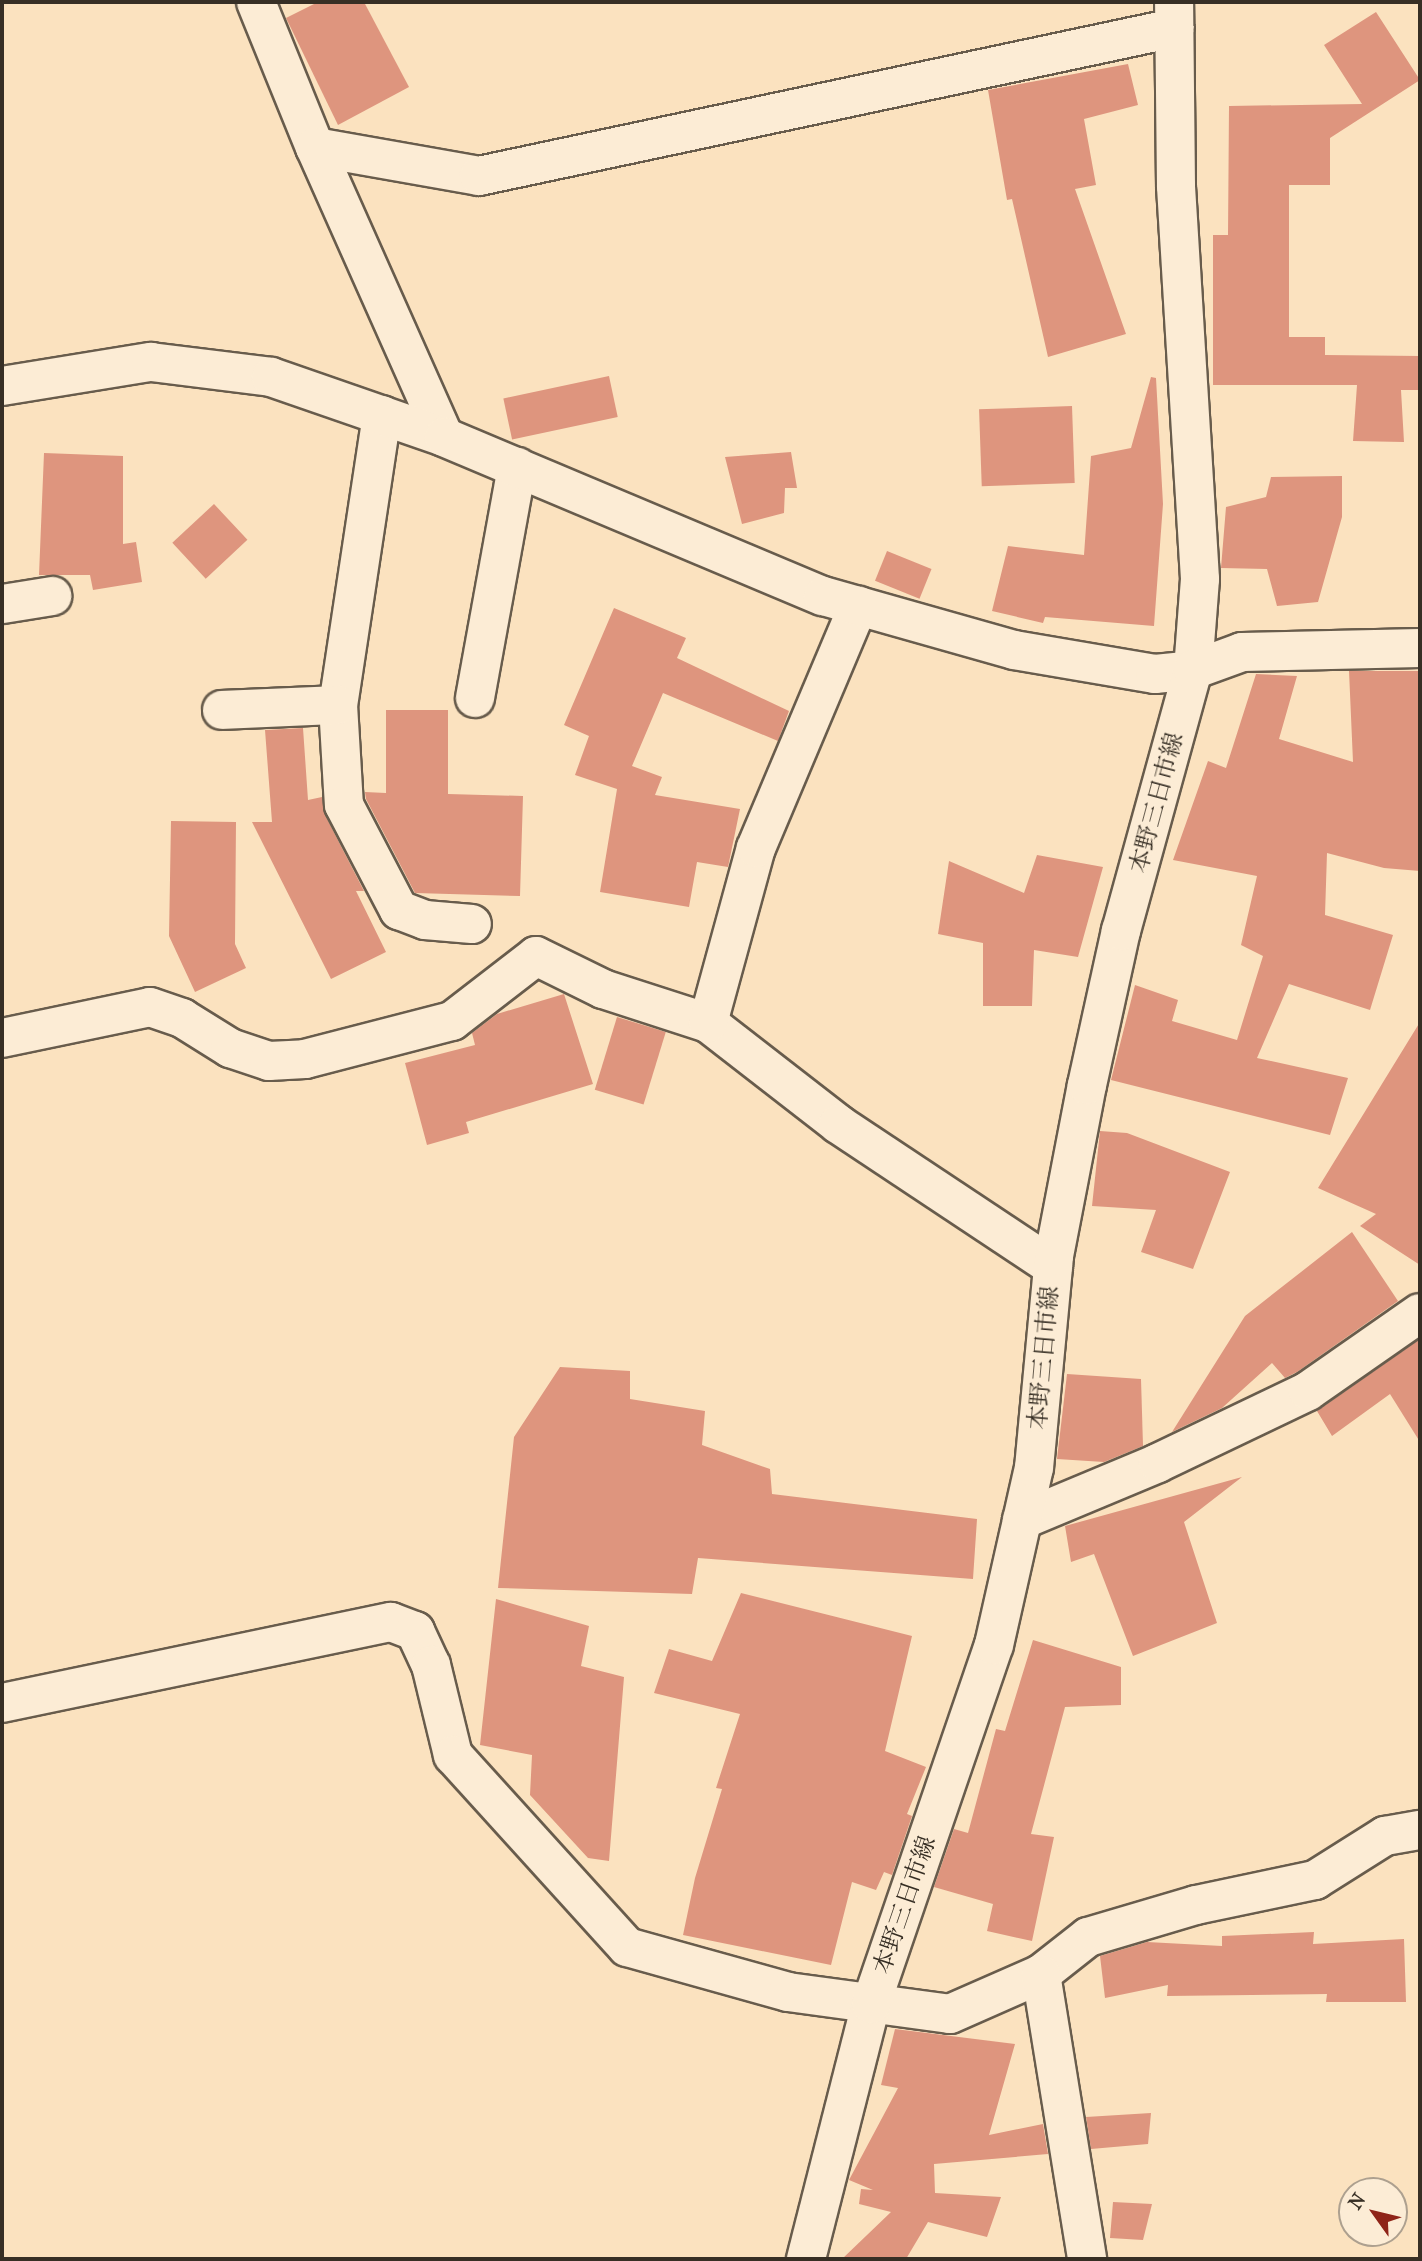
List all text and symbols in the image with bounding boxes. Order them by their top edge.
street label: 本野三日市線 [1124,730,1190,876]
street label: 本野三日市線 [1023,1285,1065,1431]
street label: 本野三日市線 [868,1832,942,1978]
north arrow [1338,2177,1408,2247]
text: N [1344,2189,1370,2214]

